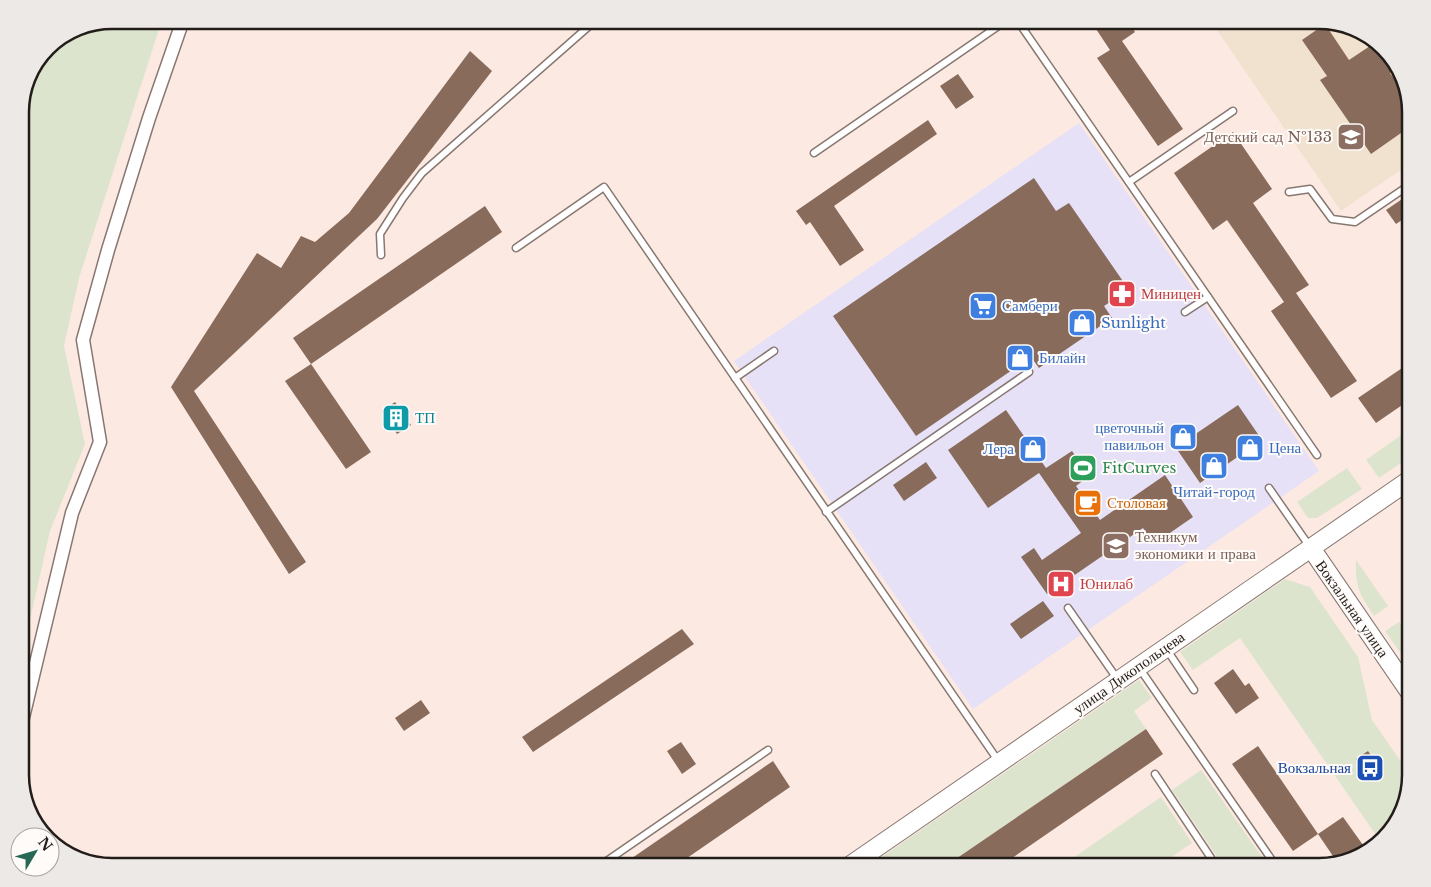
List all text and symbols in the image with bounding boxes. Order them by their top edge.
school or university icon: Детский сад №133 [1336,122,1366,152]
place label: Детский сад №133 [1204,127,1332,146]
pharmacy icon: Миницен [1107,279,1137,309]
place label: Миницен [1141,284,1201,303]
supermarket icon: Самбери [968,291,998,321]
place label: Самбери [1002,296,1058,315]
shop icon: Sunlight [1067,308,1097,338]
place label: Sunlight [1101,313,1166,332]
shop icon: Билайн [1005,343,1035,373]
place label: Билайн [1039,348,1086,367]
building icon: ТП [381,403,411,433]
place label: ТП [415,408,435,427]
place label: цветочный павильон [1095,418,1164,454]
shop icon: цветочный павильон [1168,422,1198,452]
shop icon: Цена [1235,433,1265,463]
shop icon: Лера [1018,434,1048,464]
place label: Цена [1269,438,1302,457]
place label: Лера [983,439,1014,458]
shop icon: Читай-город [1199,451,1229,481]
sports icon: FitCurves [1068,453,1098,483]
place label: FitCurves [1102,458,1176,477]
place label: Читай-город [1173,482,1255,501]
cafe icon: Столовая [1073,488,1103,518]
place label: Столовая [1107,493,1166,512]
place label: Техникум экономики и права [1135,527,1256,563]
school or university icon: Техникум экономики и права [1101,531,1131,561]
street label: Вокзальная улица [1312,556,1393,661]
hospital icon: Юнилаб [1046,569,1076,599]
place label: Юнилаб [1080,574,1134,593]
street label: улица Дикопольцева [1069,627,1188,718]
bus stop icon: Вокзальная [1355,753,1385,783]
place label: Вокзальная [1278,758,1351,777]
north arrow [10,827,60,877]
text: N [34,833,56,855]

